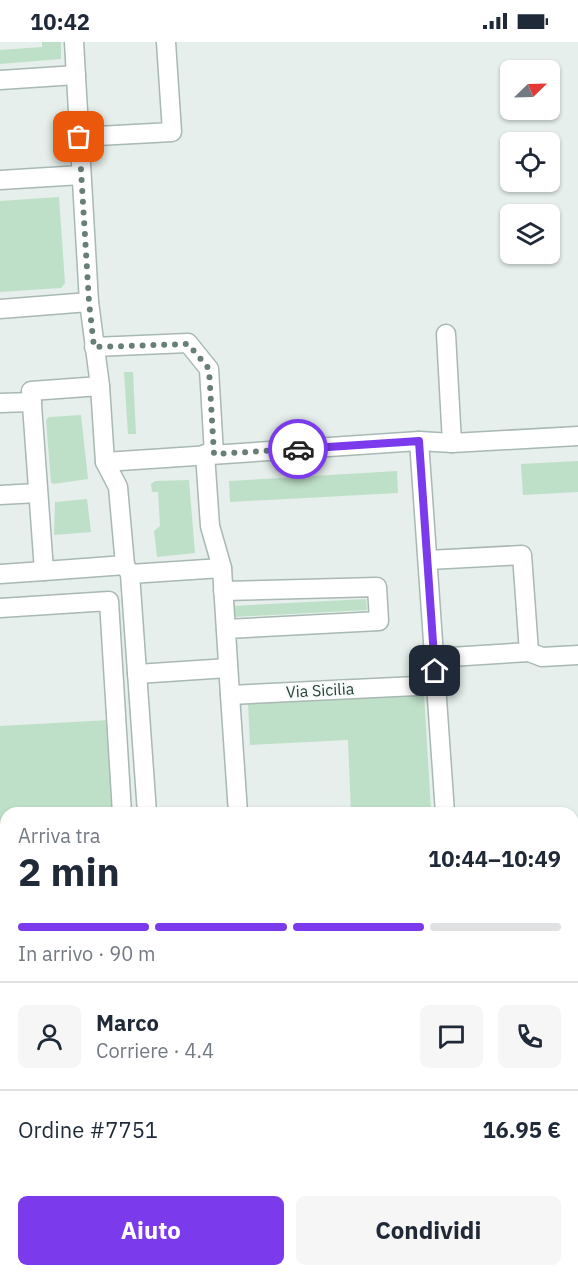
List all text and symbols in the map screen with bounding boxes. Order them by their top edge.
text: 10:42 [30,7,90,36]
north arrow [500,60,560,120]
map controls [500,60,560,264]
pin [53,111,104,162]
icon: bag [62,120,95,153]
button: locate [500,132,560,192]
button: layers [500,204,560,264]
courier [268,419,328,479]
icon: car [282,433,315,466]
pin [409,645,460,696]
icon: home [418,654,451,687]
street label: Via Sicilia [285,678,355,702]
text: Arriva tra [18,822,101,849]
text: 10:44–10:49 [428,844,561,873]
text: 2 min [18,846,120,897]
text: In arrivo · 90 m [18,940,155,967]
button: person [18,1005,81,1068]
button: chat [420,1005,483,1068]
button: phone [498,1005,561,1068]
text: Marco [96,1008,159,1037]
text: Corriere · 4.4 [96,1037,214,1064]
text: Ordine #7751 [18,1115,158,1144]
text: 16.95 € [482,1115,561,1144]
button: Aiuto [18,1196,284,1265]
button: Condividi [296,1196,561,1265]

